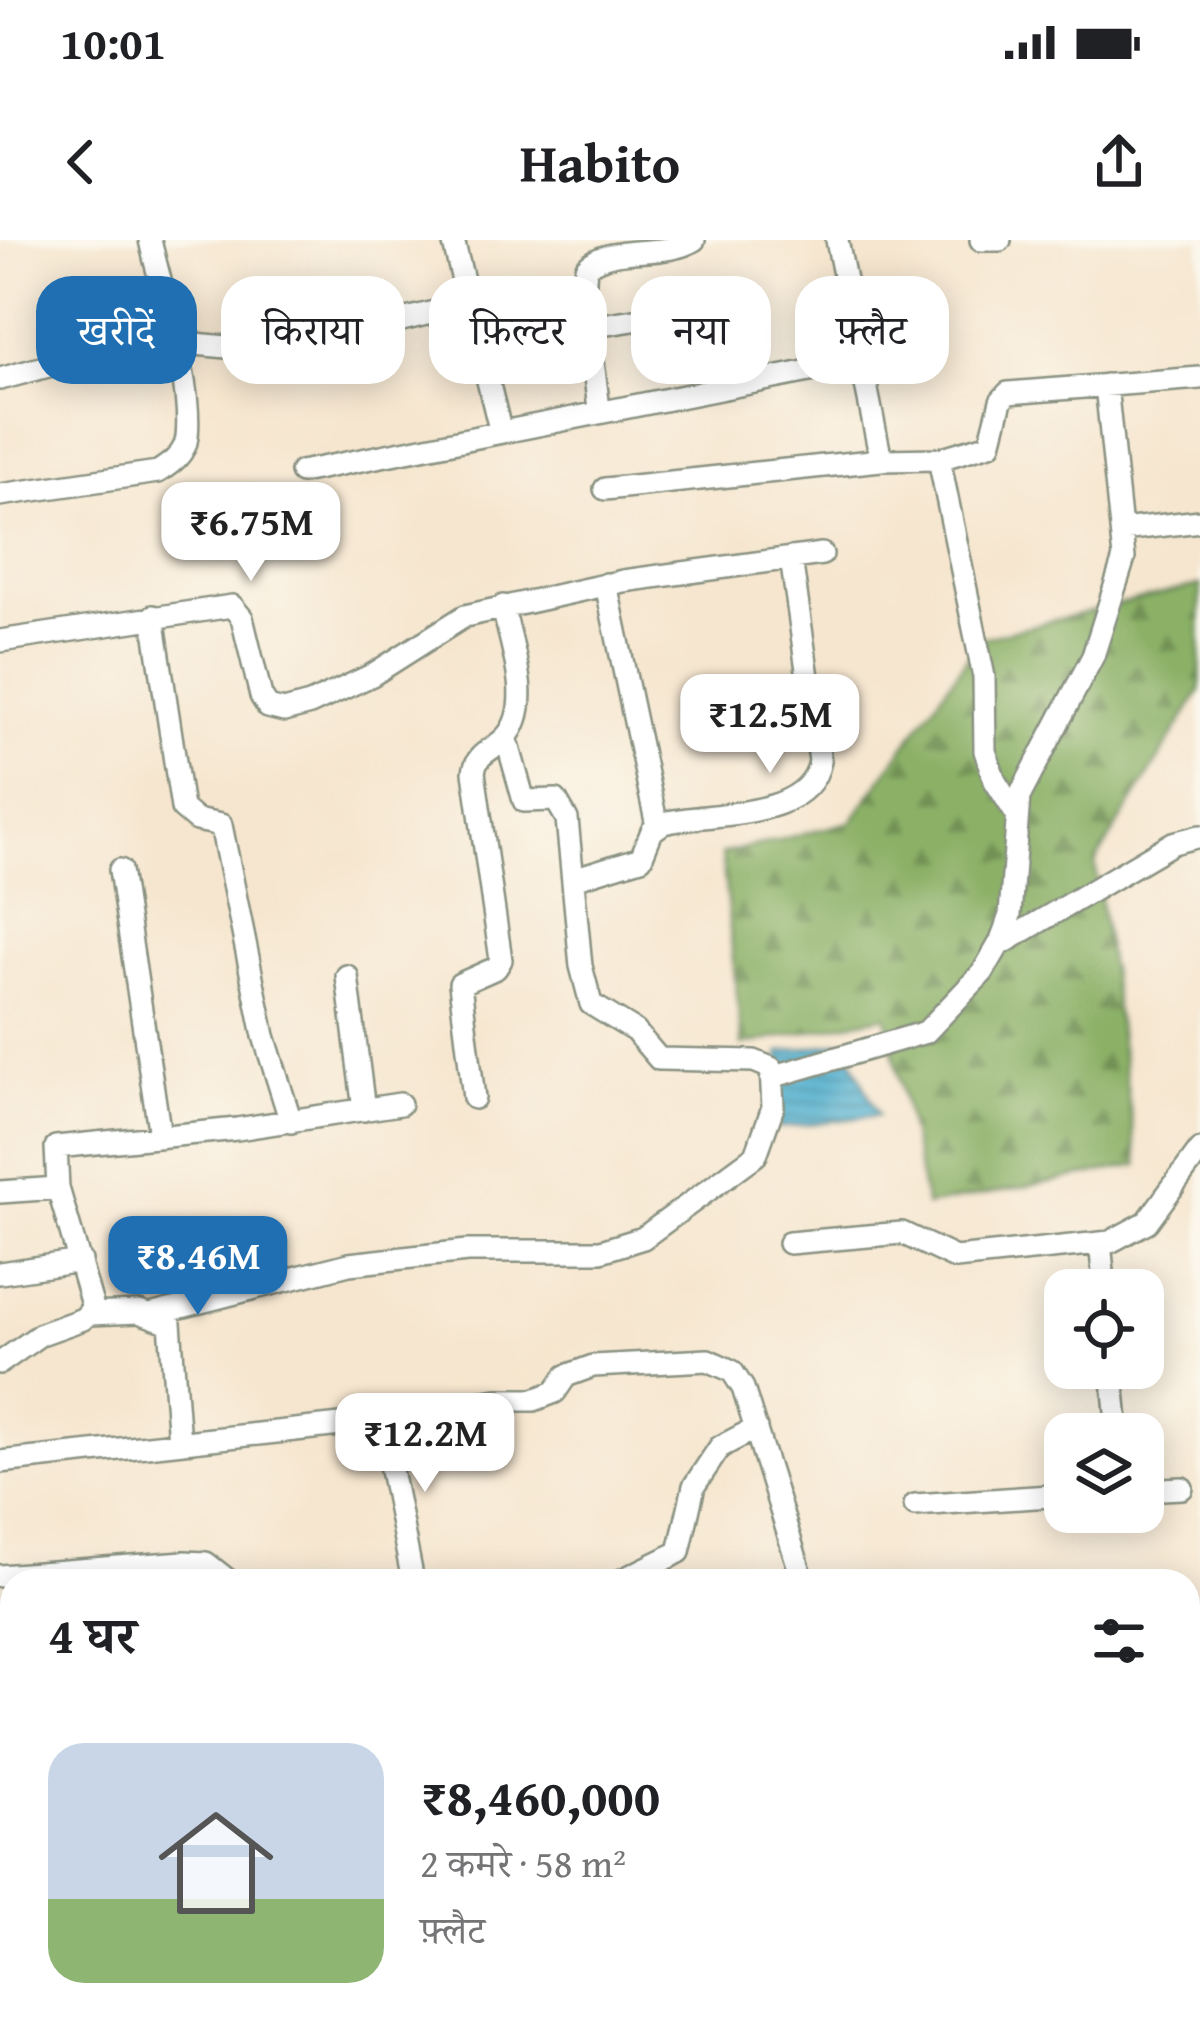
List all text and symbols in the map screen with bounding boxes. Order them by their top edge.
text: 10:01 [60,10,166,75]
text: Habito [520,123,680,202]
icon: back [48,129,114,195]
icon: share [1086,129,1152,195]
chip: खरीदें [36,276,197,384]
chip: किराया [221,276,405,384]
chip: फ़िल्टर [429,276,607,384]
chip: नया [631,276,771,384]
chip: फ़्लैट [795,276,949,384]
pin: ₹6.75M [153,482,349,584]
text: ₹6.75M [188,492,314,549]
pin: ₹12.5M [672,674,868,776]
text: ₹12.5M [707,684,833,741]
pin: ₹8.46M [100,1216,296,1318]
text: ₹8.46M [135,1226,261,1283]
map controls [1044,1269,1164,1533]
button: locate [1044,1269,1164,1389]
pin: ₹12.2M [327,1393,523,1495]
text: ₹12.2M [362,1403,488,1460]
button: layers [1044,1413,1164,1533]
text: 4 घर [48,1597,136,1672]
icon: filters [1086,1608,1152,1674]
text: ₹8,460,000 [420,1759,660,1834]
icon: home [144,1791,288,1935]
text: 2 कमरे · 58 m² [420,1834,626,1891]
text: फ़्लैट [420,1901,485,1958]

